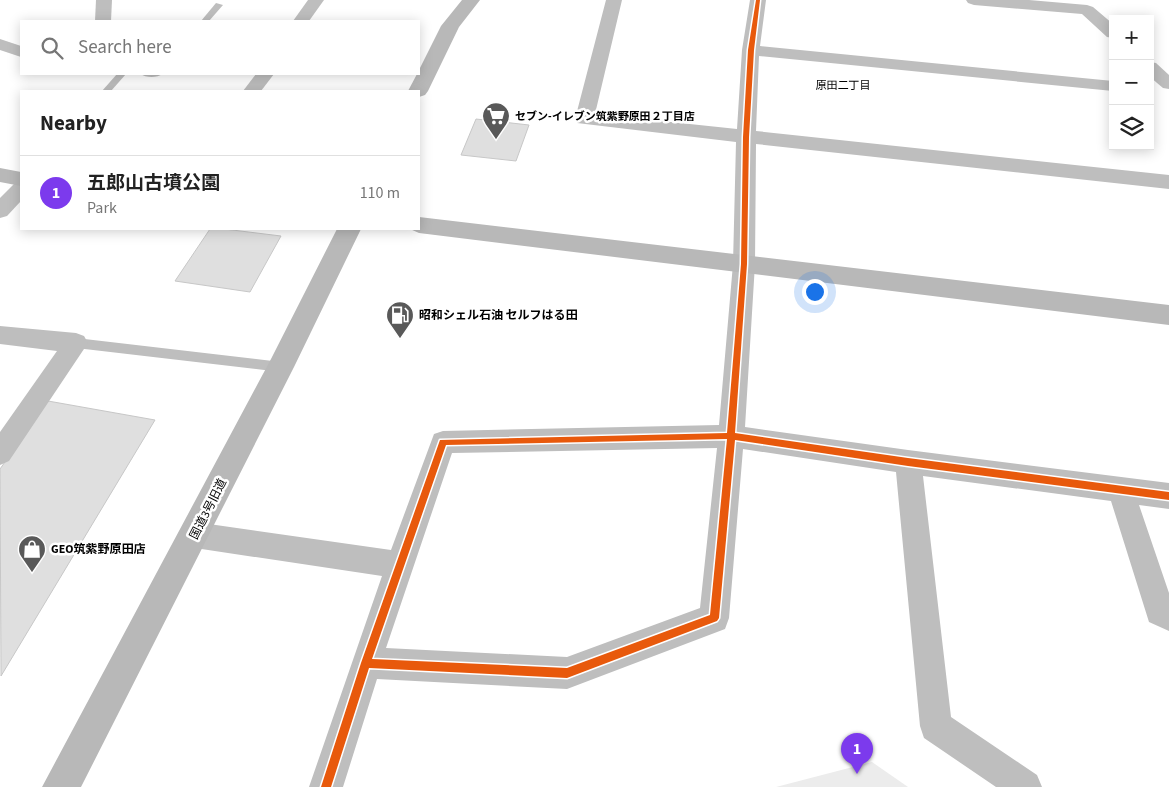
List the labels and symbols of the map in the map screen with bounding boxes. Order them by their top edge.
district label: 原田二丁目 [816,78,871,93]
supermarket icon: セブン-イレブン筑紫野原田２丁目店 [481,101,511,140]
place label: セブン-イレブン筑紫野原田２丁目店 [515,109,695,124]
your location [802,279,828,305]
fuel station icon: 昭和シェル石油 セルフはる田 [385,300,415,339]
place label: 昭和シェル石油 セルフはる田 [419,307,577,324]
street label: 国道3号旧道 [186,476,231,542]
shop icon: GEO筑紫野原田店 [17,534,47,573]
place label: GEO筑紫野原田店 [51,541,145,558]
pin: 1 [841,733,873,774]

